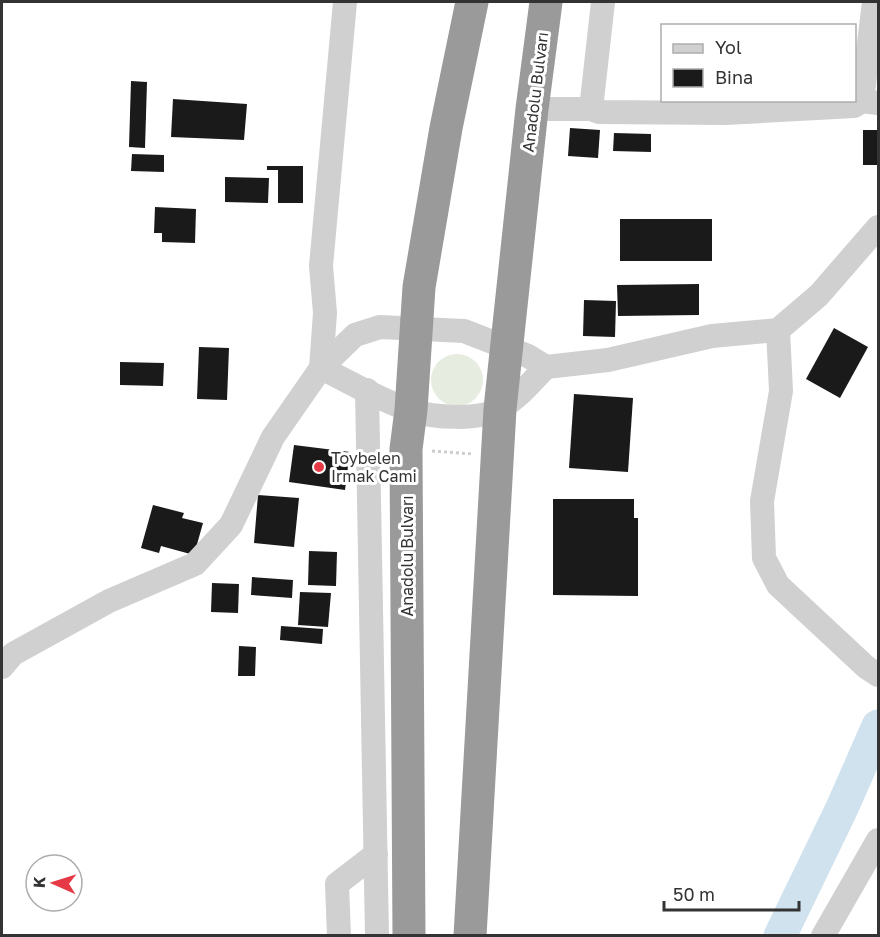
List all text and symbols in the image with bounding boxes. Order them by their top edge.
legend [661,24,856,102]
street label: Anadolu Bulvarı [518,31,552,153]
text: Yol [715,36,742,58]
text: Bina [715,66,753,88]
place label: Toybelen Irmak Cami [331,448,417,486]
marker: Toybelen Irmak Cami [312,460,326,474]
street label: Anadolu Bulvarı [397,495,417,617]
north arrow [24,853,84,913]
scale bar [664,874,799,912]
text: K [29,876,49,889]
text: 50 m [673,883,715,905]

